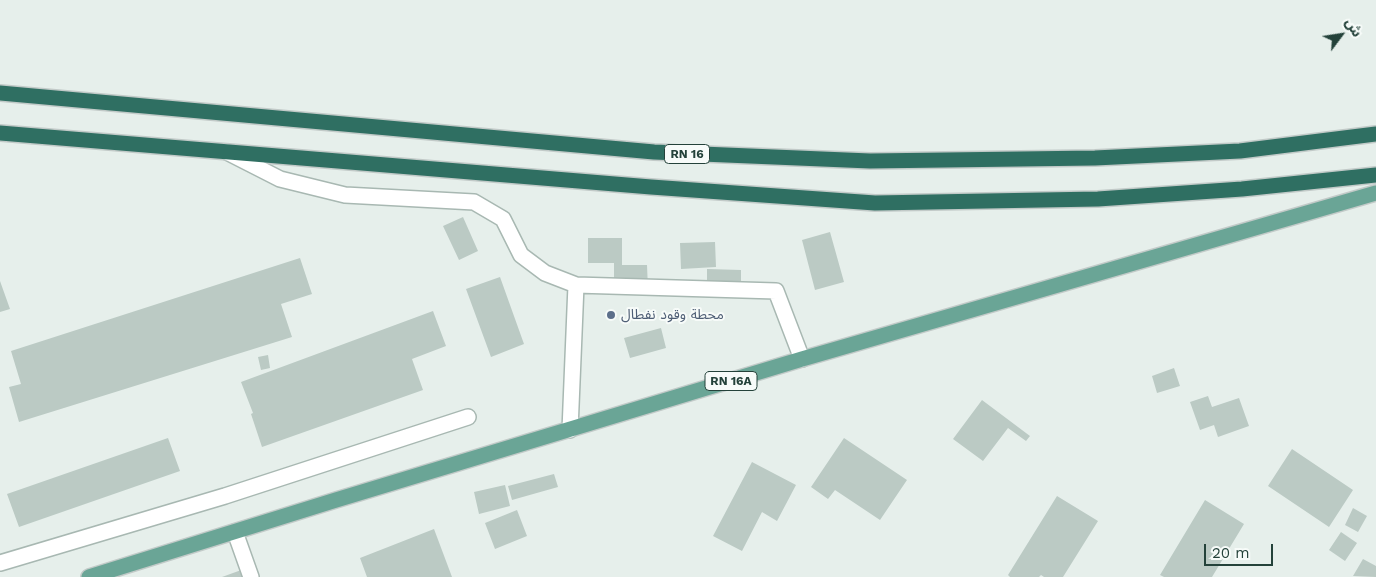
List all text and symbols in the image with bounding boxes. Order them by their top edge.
north arrow [1316,10,1366,60]
text: ش [1342,15,1366,40]
road number: RN 16 [664,144,710,164]
place label: محطة وقود نفطال [621,307,724,323]
marker: محطة وقود نفطال [605,309,617,321]
road number: RN 16A [705,372,757,391]
scale bar [1206,534,1275,566]
text: 20 m [1212,544,1250,562]

